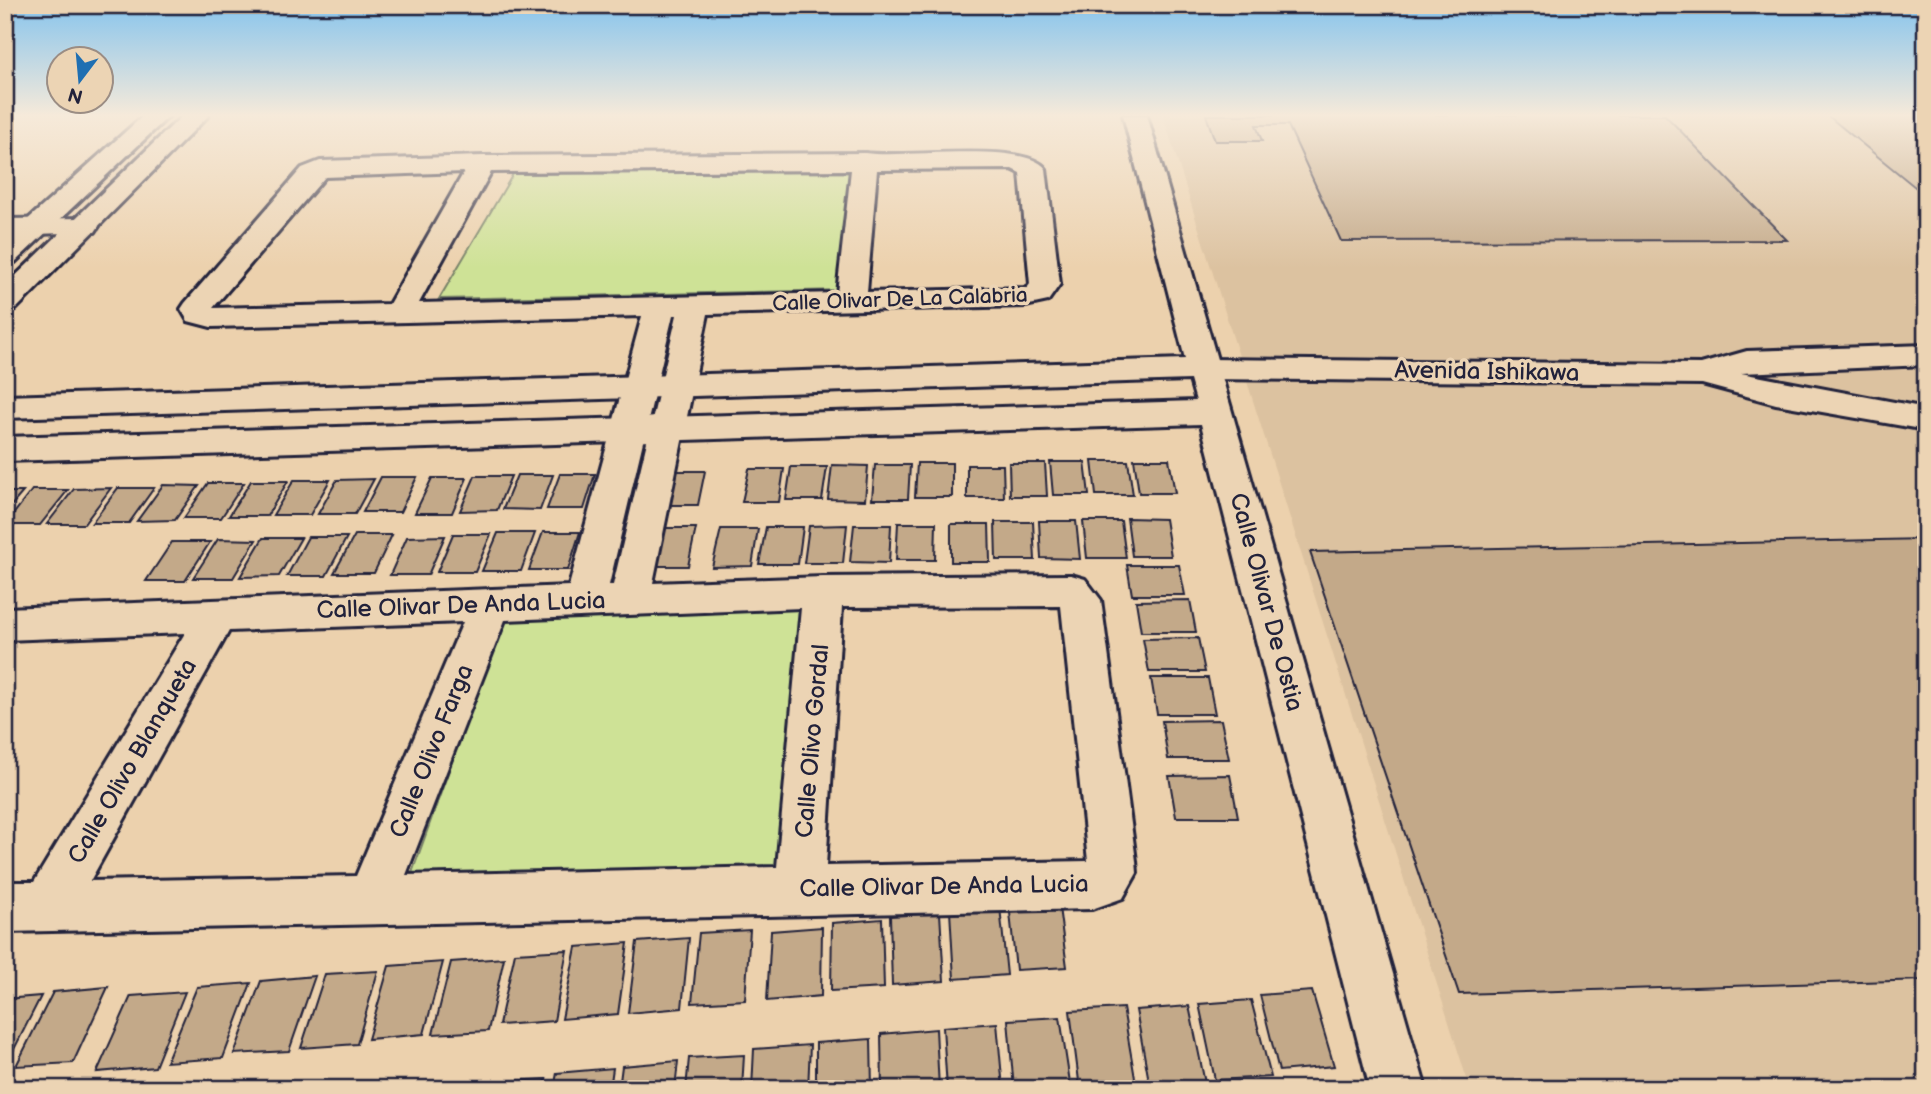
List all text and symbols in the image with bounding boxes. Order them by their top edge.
north arrow [46,46,116,116]
text: N [66,82,86,108]
street label: Calle Olivar De La Calabria [772,283,1028,316]
street label: Avenida Ishikawa [1394,355,1580,388]
street label: Calle Olivar De Ostia [1223,490,1310,715]
street label: Calle Olivar De Anda Lucia [316,586,606,625]
street label: Calle Olivo Gordal [790,643,835,839]
street label: Calle Olivo Blanqueta [62,653,203,869]
street label: Calle Olivo Farga [383,660,479,842]
street label: Calle Olivar De Anda Lucia [799,869,1089,904]

